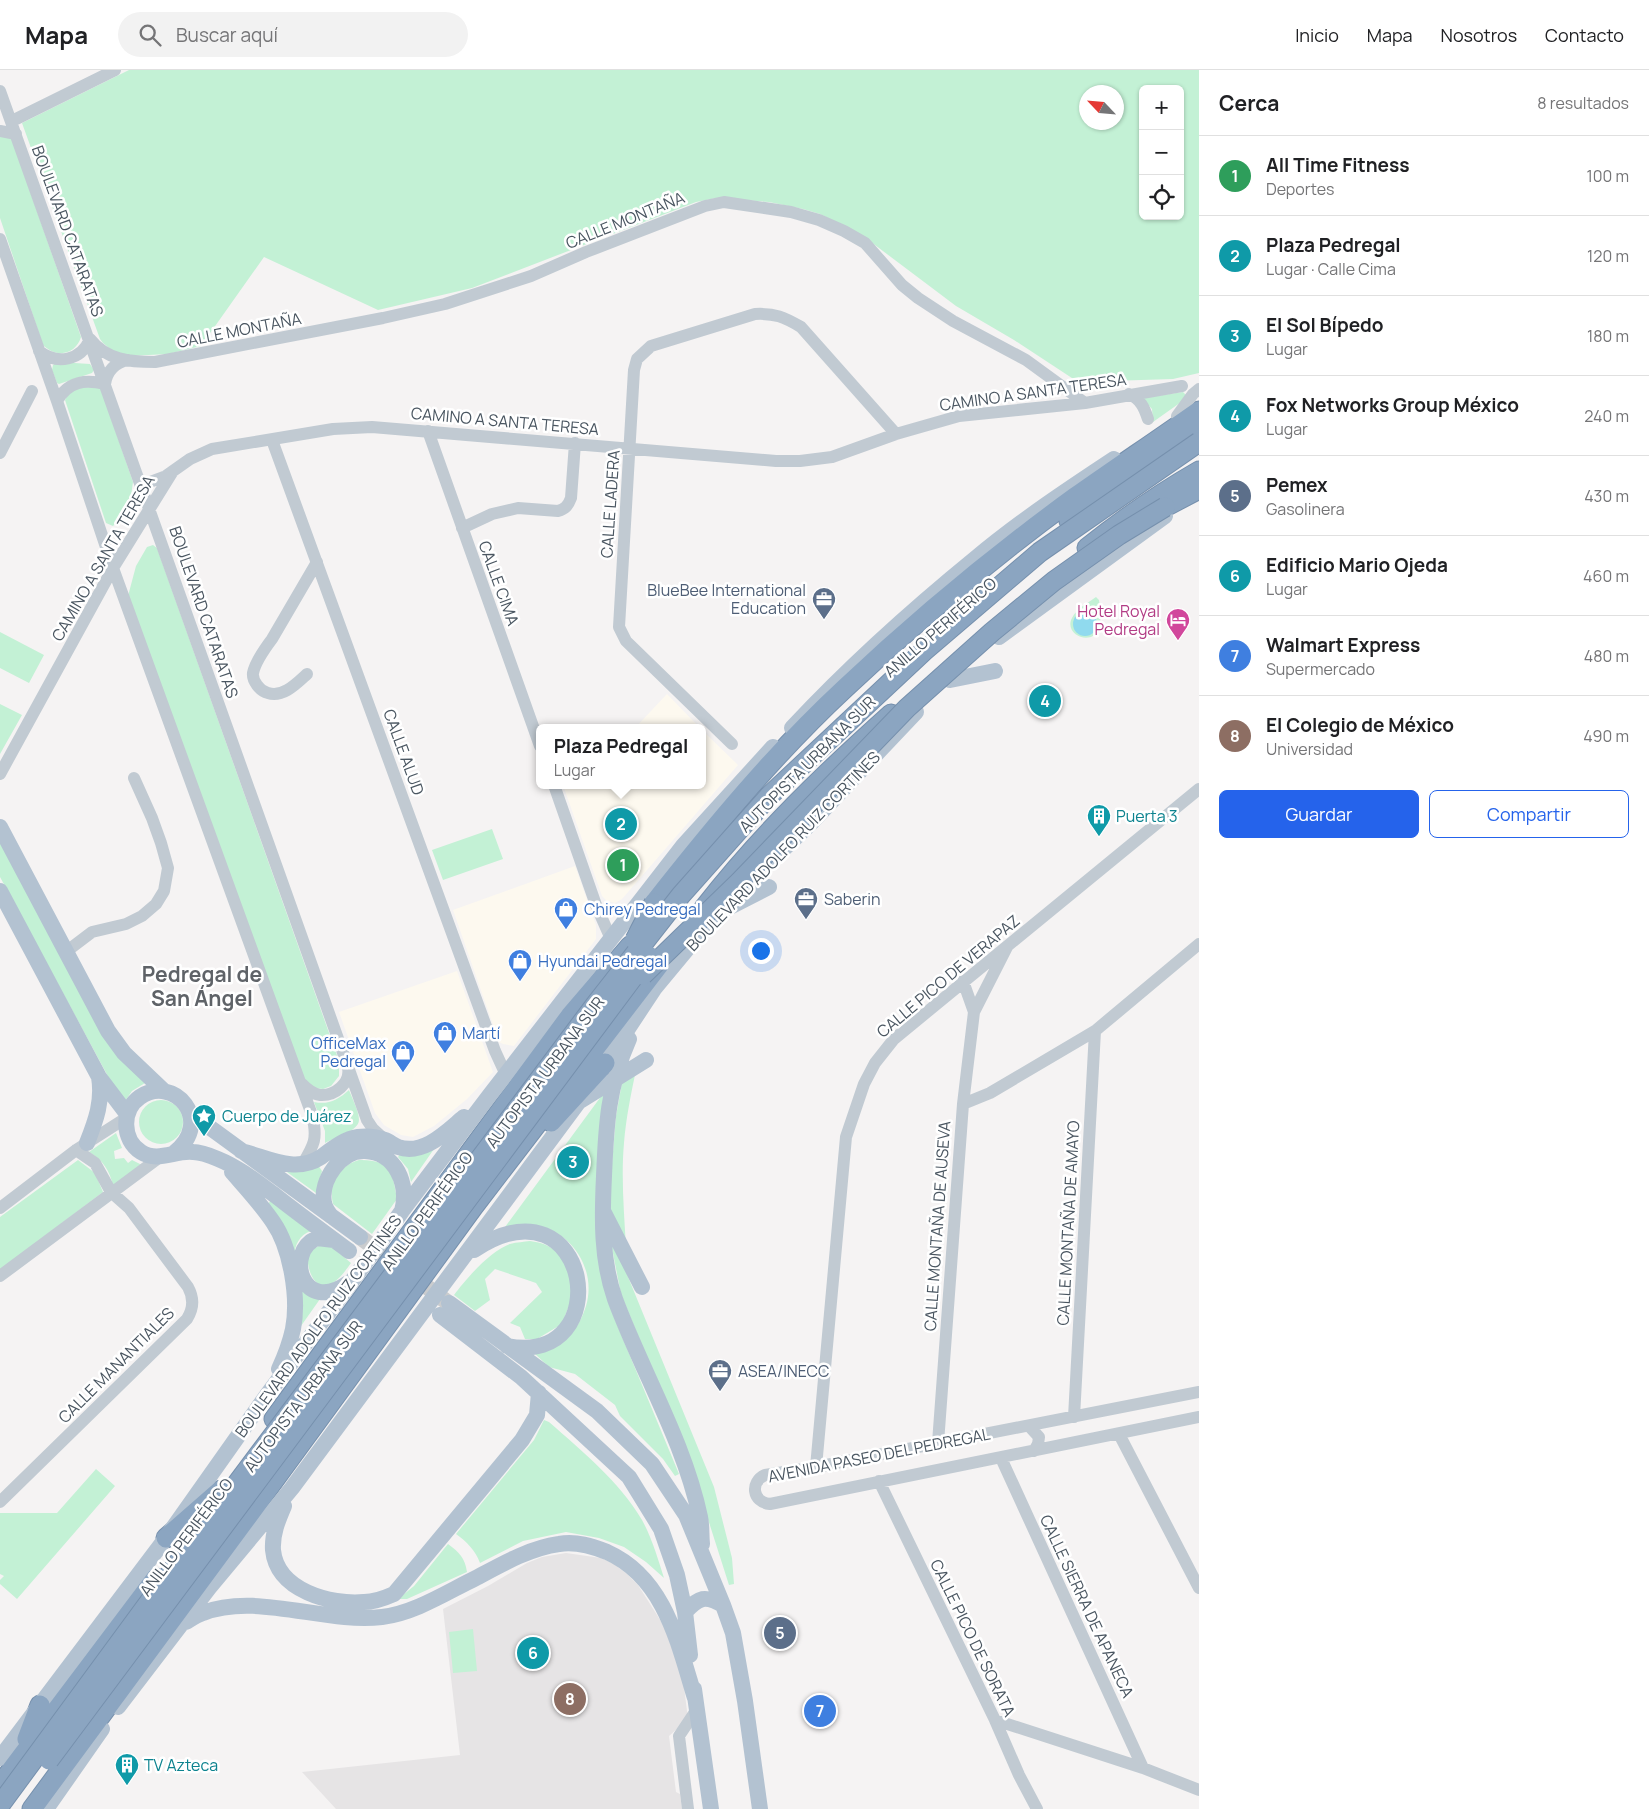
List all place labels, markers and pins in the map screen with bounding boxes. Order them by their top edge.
place label: BlueBee International Education [647,579,806,619]
office icon: BlueBee International Education [811,586,837,620]
place label: Hotel Royal Pedregal [1077,600,1160,640]
hotel icon: Hotel Royal Pedregal [1165,607,1191,641]
pin: 4 [1029,682,1061,720]
building icon: Puerta 3 [1086,803,1112,837]
pin: 2 [605,805,637,843]
place label: Puerta 3 [1116,805,1178,827]
pin: 1 [607,846,639,884]
office icon: Saberin [793,886,819,920]
place label: Saberin [824,888,881,910]
shop icon: Chirey Pedregal [553,896,579,930]
place label: Chirey Pedregal [584,898,701,920]
shop icon: Hyundai Pedregal [507,948,533,982]
place label: Hyundai Pedregal [538,950,667,972]
shop icon: Martí [432,1020,458,1054]
place label: Martí [462,1022,501,1044]
place label: OfficeMax Pedregal [311,1032,387,1072]
shop icon: OfficeMax Pedregal [390,1039,416,1073]
place icon: Cuerpo de Juárez [191,1103,217,1137]
place label: Cuerpo de Juárez [222,1105,351,1127]
pin: 3 [557,1143,589,1181]
office icon: ASEA/INECC [707,1358,733,1392]
place label: ASEA/INECC [738,1360,829,1382]
pin: 5 [764,1614,796,1652]
pin: 6 [517,1634,549,1672]
pin: 8 [554,1680,586,1718]
pin: 7 [804,1692,836,1730]
building icon: TV Azteca [114,1752,140,1786]
place label: TV Azteca [144,1754,218,1776]

